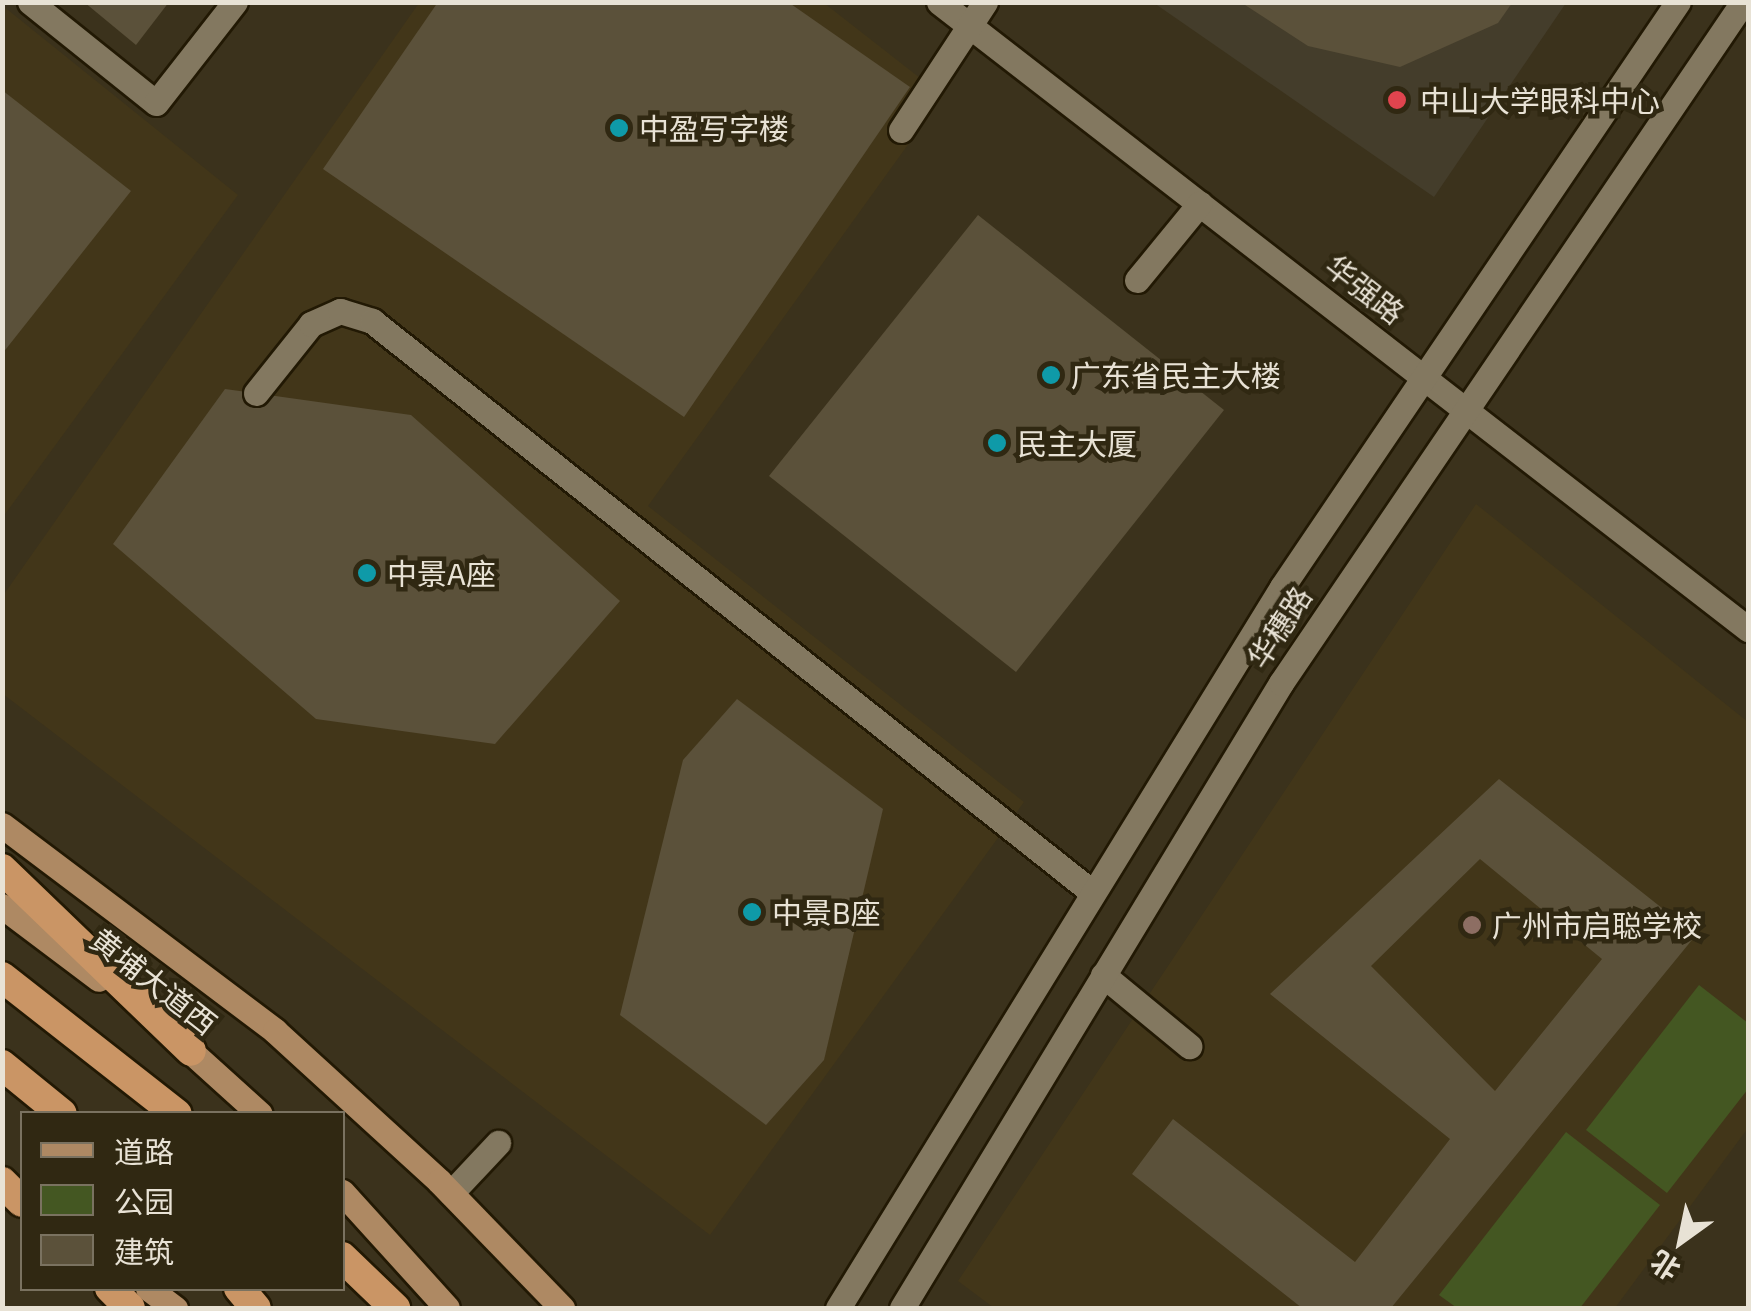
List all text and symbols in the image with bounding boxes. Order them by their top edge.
place label: 中山大学眼科中心 [1420,82,1660,118]
marker: 中山大学眼科中心 [1384,87,1410,113]
place label: 中盈写字楼 [639,110,789,146]
marker: 中盈写字楼 [608,117,630,139]
street label: 华强路 [1318,247,1412,331]
place label: 广东省民主大楼 [1071,357,1281,393]
marker: 广东省民主大楼 [1040,364,1062,386]
place label: 民主大厦 [1017,425,1137,461]
marker: 民主大厦 [986,432,1008,454]
place label: 中景A座 [387,555,496,591]
marker: 中景A座 [356,562,378,584]
street label: 华穗路 [1239,579,1319,675]
place label: 中景B座 [772,894,881,930]
marker: 中景B座 [741,901,763,923]
place label: 广州市启聪学校 [1492,907,1702,943]
marker: 广州市启聪学校 [1461,914,1483,936]
street label: 黄埔大道西 [84,921,224,1041]
legend [20,1111,345,1291]
text: 道路 [114,1133,174,1169]
text: 公园 [114,1183,174,1219]
north arrow [1631,1191,1731,1291]
text: 建筑 [114,1233,174,1269]
text: 北 [1644,1244,1686,1288]

